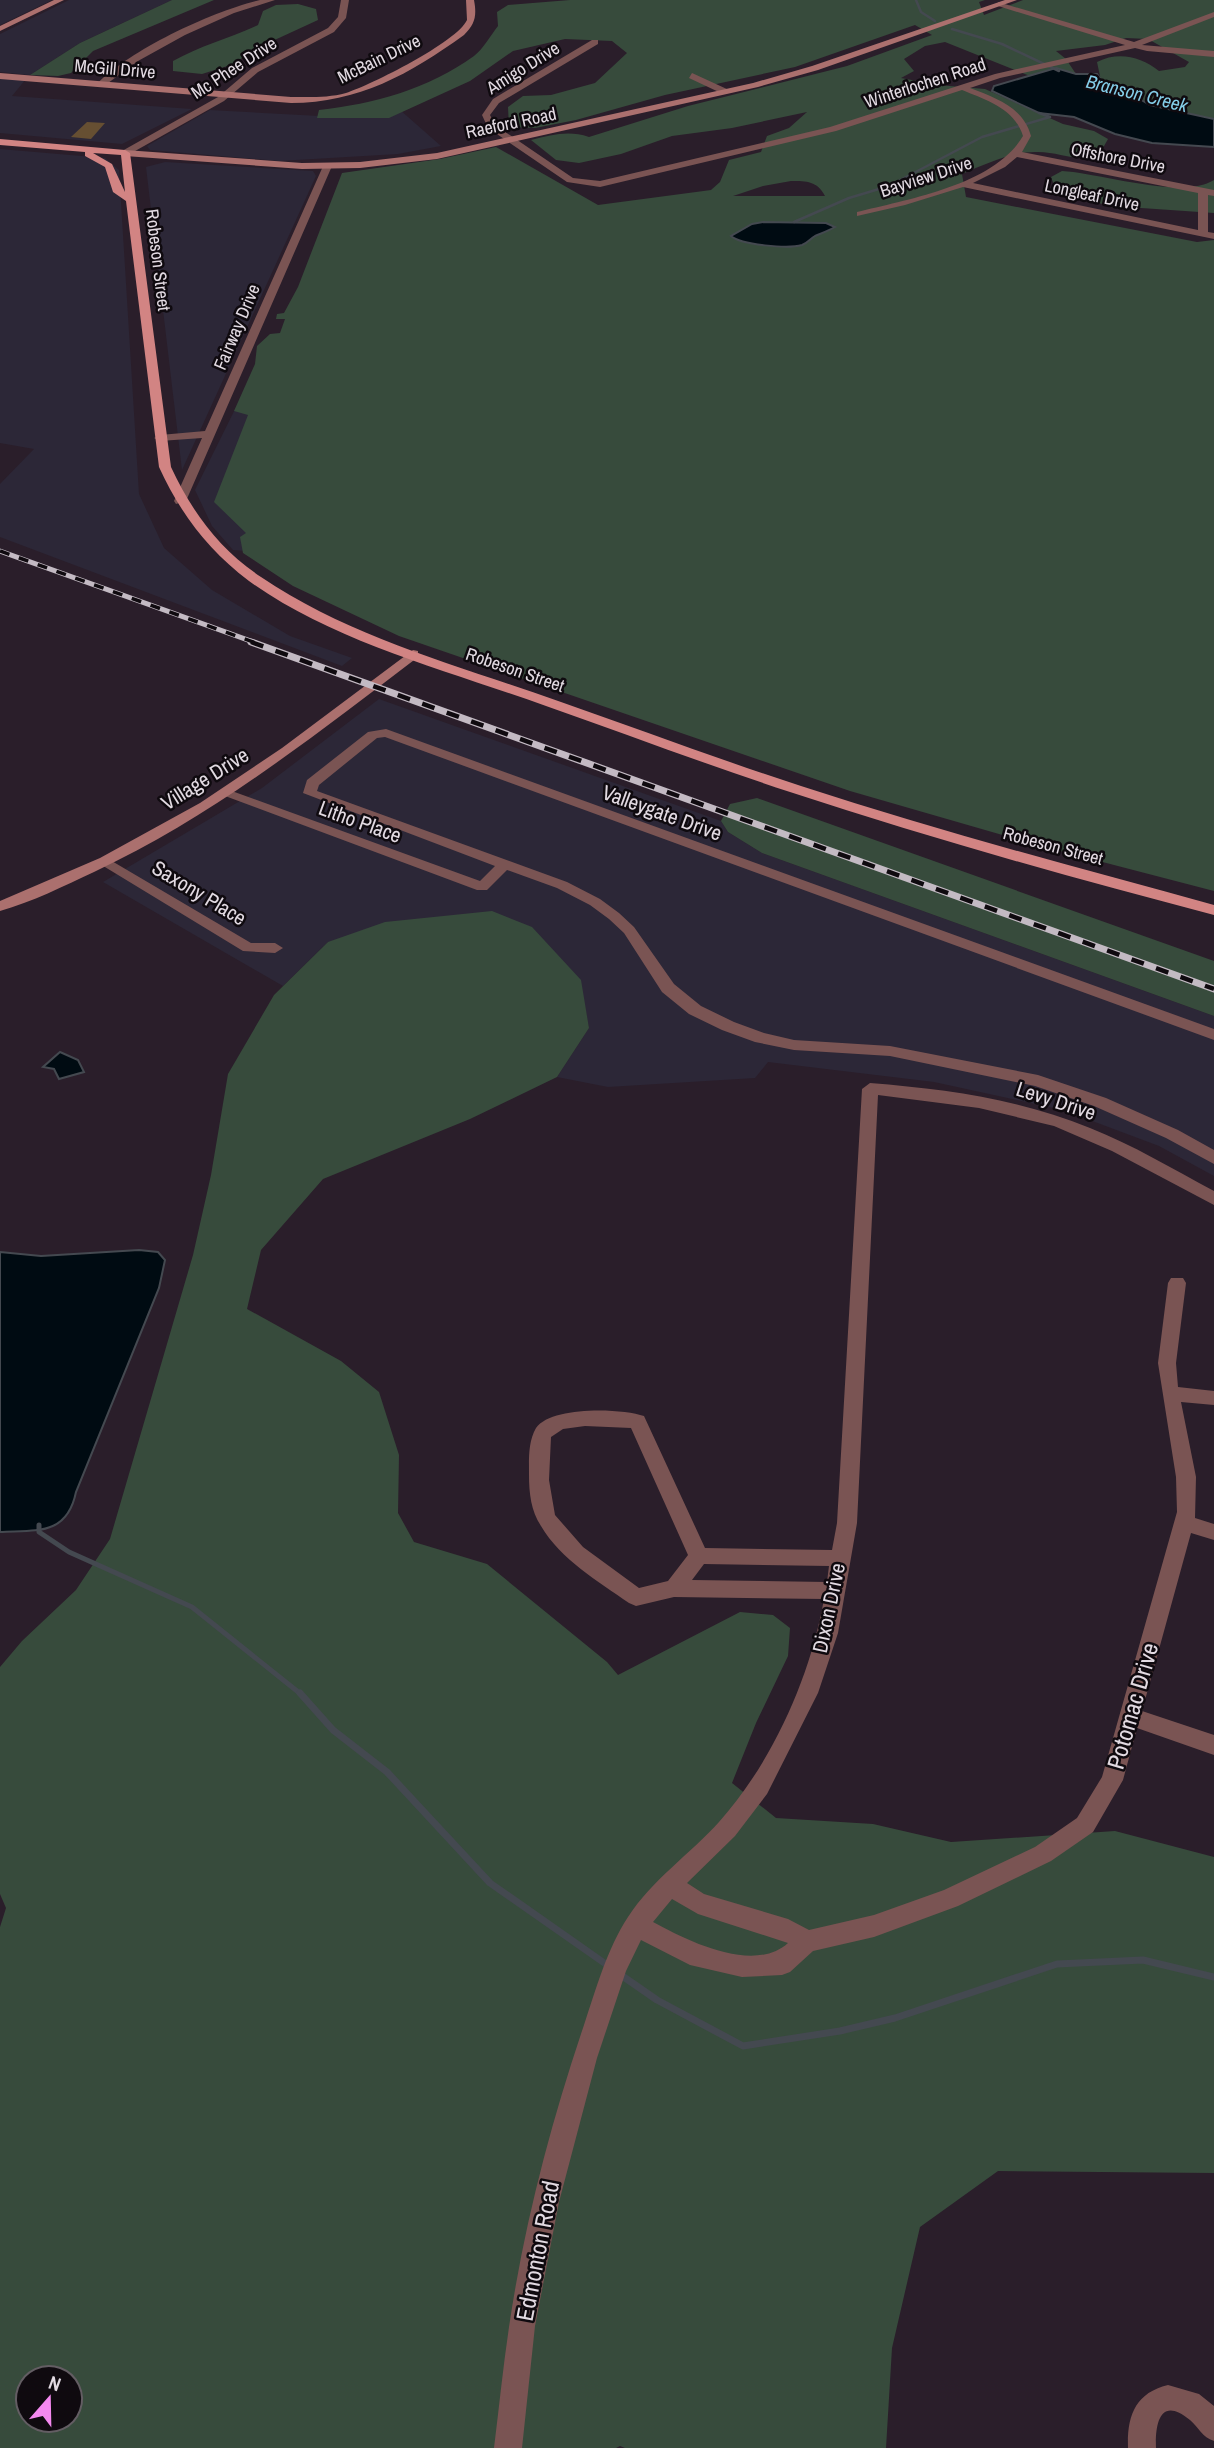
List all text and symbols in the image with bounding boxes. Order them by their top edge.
street label: McBain Drive [333,28,424,89]
street label: Mc Phee Drive [186,31,281,105]
street label: Amigo Drive [480,35,564,100]
street label: Winterlochen Road [861,51,989,114]
street label: McGill Drive [74,53,157,84]
water label: Branson Creek [1083,68,1192,118]
street label: Raeford Road [463,101,558,144]
street label: Offshore Drive [1069,136,1167,179]
street label: Bayview Drive [877,150,975,203]
street label: Longleaf Drive [1043,172,1142,217]
street label: Robeson Street [140,208,177,312]
street label: Fairway Drive [207,280,266,374]
street label: Robeson Street [463,641,568,698]
street label: Village Drive [155,740,254,817]
street label: Valleygate Drive [598,778,726,848]
street label: Litho Place [315,793,406,850]
street label: Robeson Street [1000,820,1106,871]
street label: Saxony Place [147,853,252,932]
street label: Levy Drive [1013,1074,1100,1127]
street label: Dixon Drive [805,1560,852,1655]
street label: Potomac Drive [1099,1639,1165,1773]
street label: Edmonton Road [508,2178,566,2324]
north arrow [14,2364,84,2434]
text: N [45,2369,65,2397]

